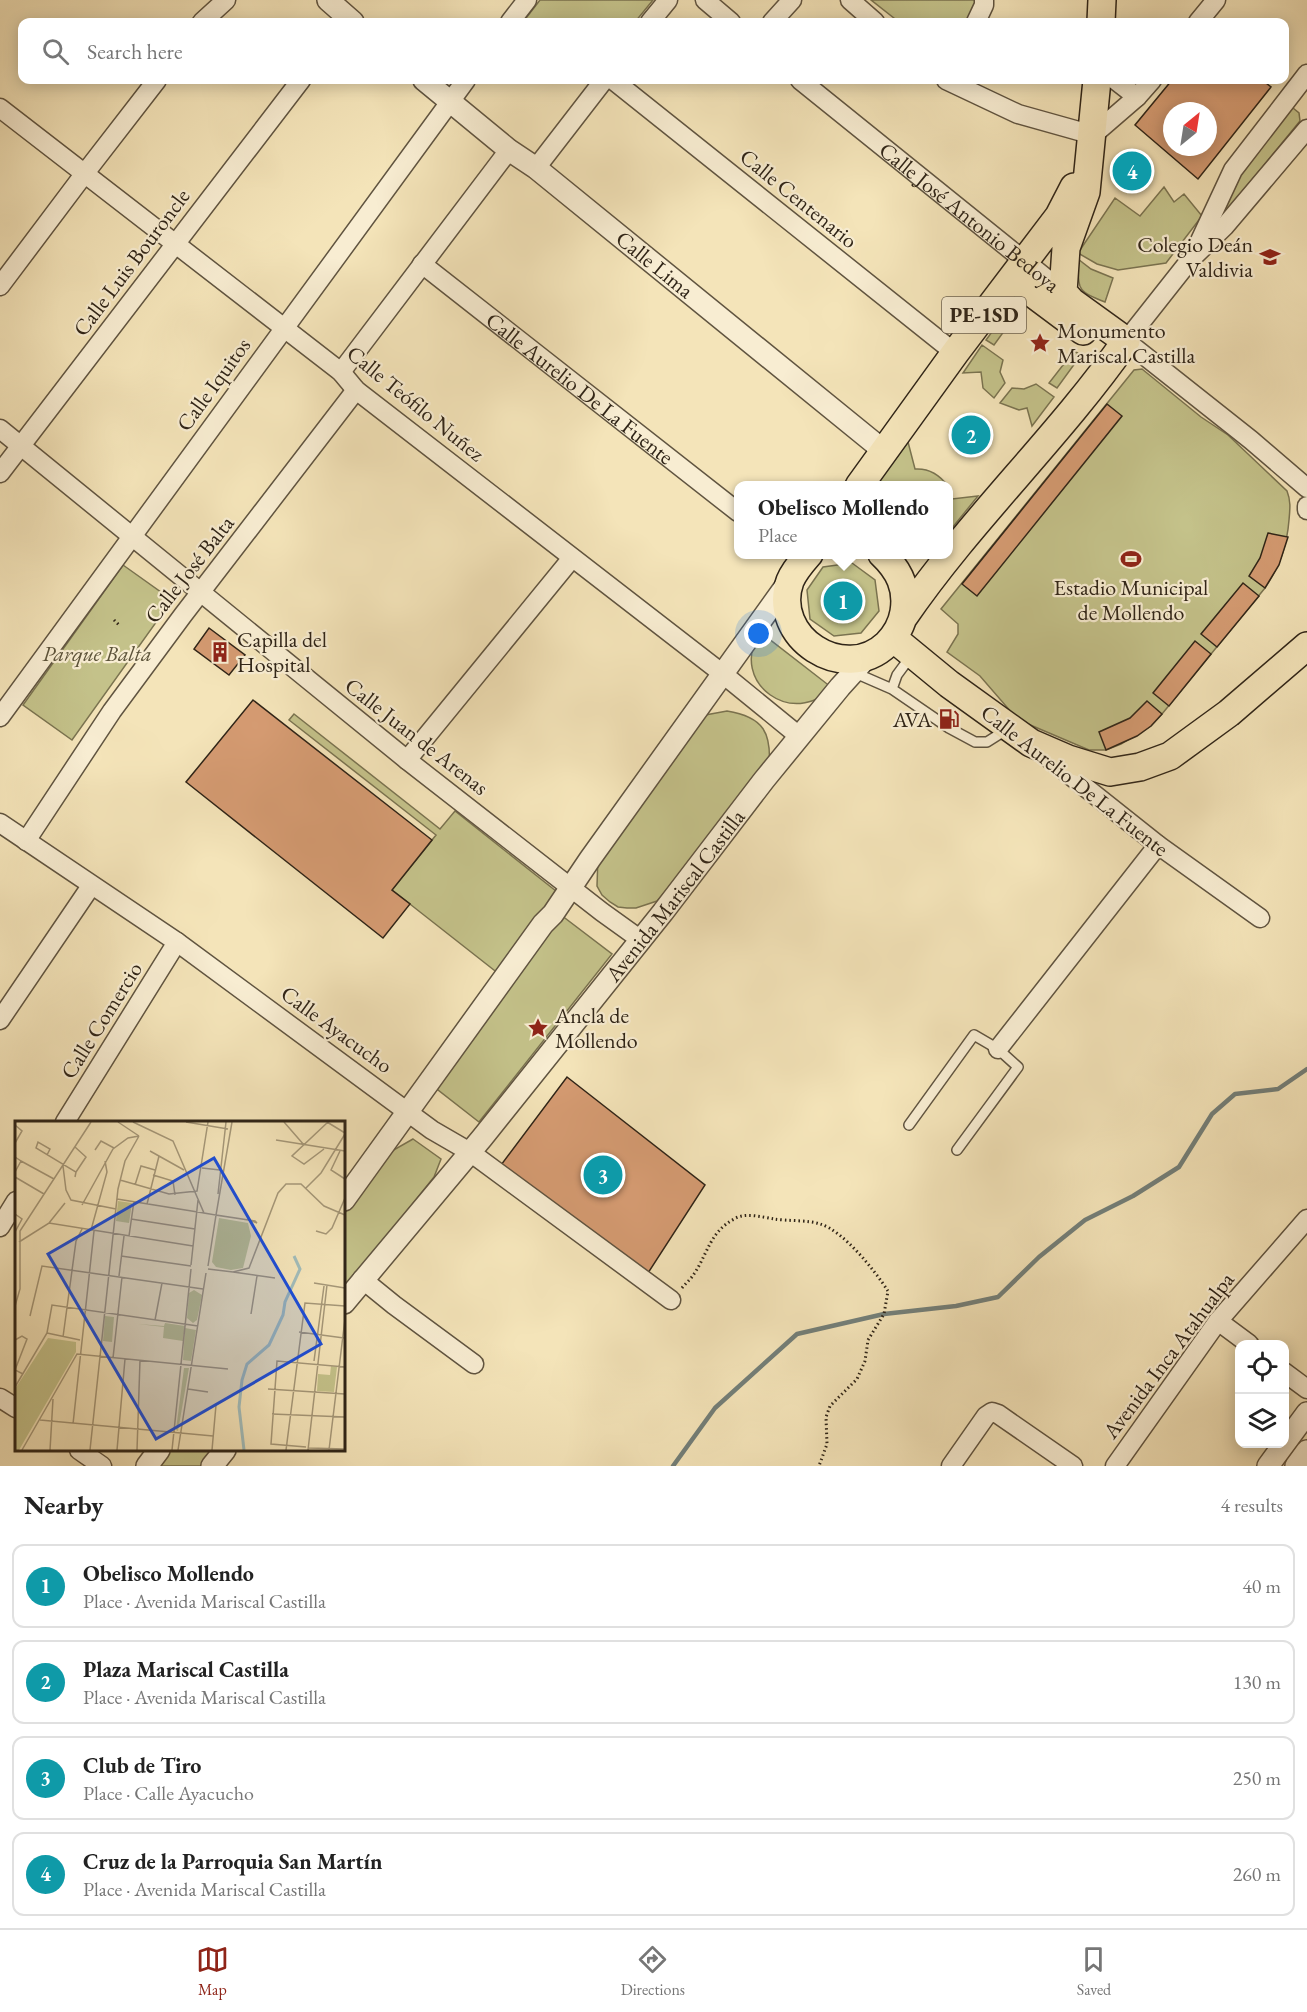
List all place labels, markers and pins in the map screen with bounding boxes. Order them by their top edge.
pin: 4 [1112,148,1152,194]
place label: Colegio Deán Valdivia [1137,230,1253,284]
school or university icon: Colegio Deán Valdivia [1258,245,1282,269]
place label: Monumento Mariscal Castilla [1057,316,1195,370]
place icon: Monumento Mariscal Castilla [1028,331,1052,355]
pin: 2 [952,412,990,458]
sports icon: Estadio Municipal de Mollendo [1119,547,1143,571]
place label: Estadio Municipal de Mollendo [1054,573,1208,627]
pin: 1 [824,578,862,624]
place label: Capilla del Hospital [237,625,327,679]
building icon: Capilla del Hospital [208,640,232,664]
place label: AVA [892,705,933,734]
fuel station icon: AVA [937,707,961,731]
place label: Ancla de Mollendo [554,1001,638,1055]
place icon: Ancla de Mollendo [526,1016,550,1040]
pin: 3 [584,1152,622,1198]

